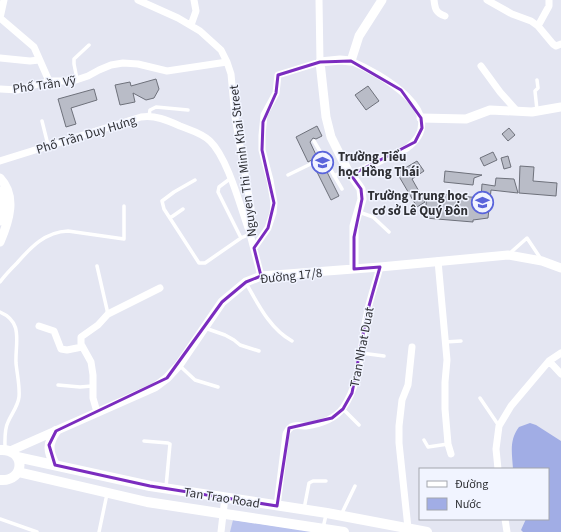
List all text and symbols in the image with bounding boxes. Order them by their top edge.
street label: Phố Trần Vỹ [11,72,77,98]
street label: Nguyen Thi Minh Khai Street [225,83,261,238]
street label: Phố Trần Duy Hưng [34,111,139,159]
place label: Trường Tiểu học Hồng Thái [338,148,419,181]
school or university icon: Trường Tiểu học Hồng Thái [310,150,336,176]
place label: Trường Trung học cơ sở Lê Quý Đôn [368,187,468,220]
school or university icon: Trường Trung học cơ sở Lê Quý Đôn [470,189,496,215]
street label: Đường 17/8 [259,264,323,288]
street label: Tran Nhat Duat [345,305,379,389]
legend [419,468,549,520]
text: Đường [455,476,488,493]
street label: Tan Trao Road [182,483,261,513]
text: Nước [455,496,482,513]

